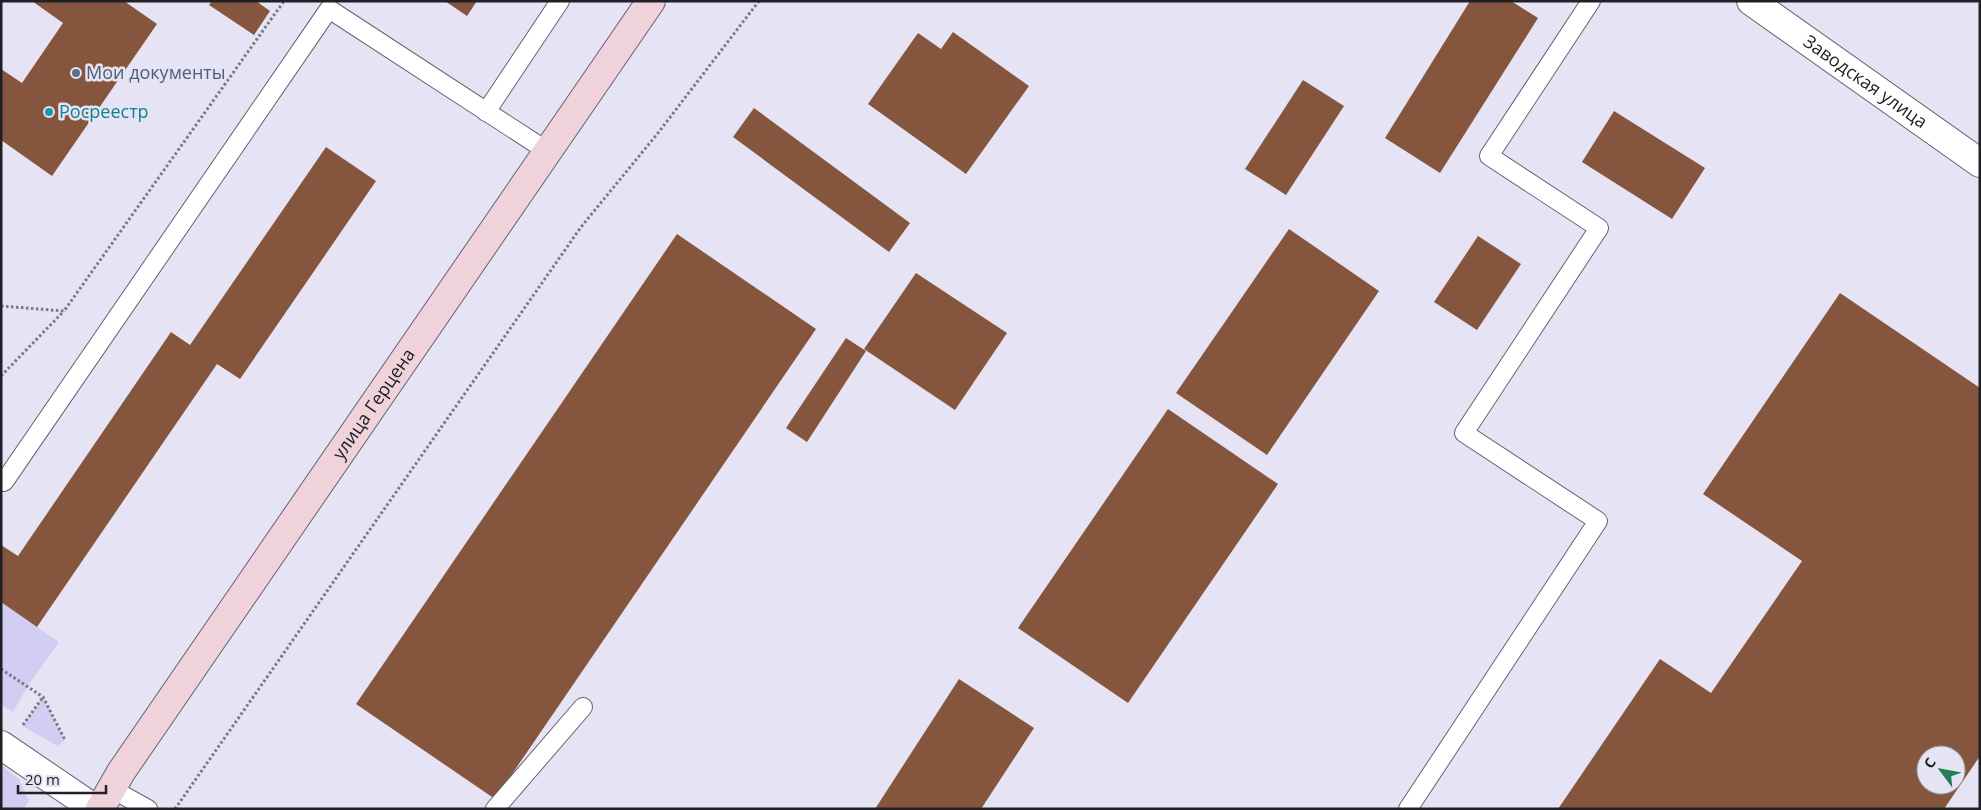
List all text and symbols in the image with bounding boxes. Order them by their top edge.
street label: Заводская улица [1799,29,1933,133]
place label: Мои документы [86,60,226,84]
marker: Мои документы [70,67,82,79]
place label: Росреестр [59,99,149,123]
marker: Росреестр [43,106,55,118]
street label: улица Герцена [326,343,420,464]
north arrow [1916,745,1966,795]
text: С [1919,754,1940,772]
scale bar [18,762,105,794]
text: 20 m [25,769,60,789]

